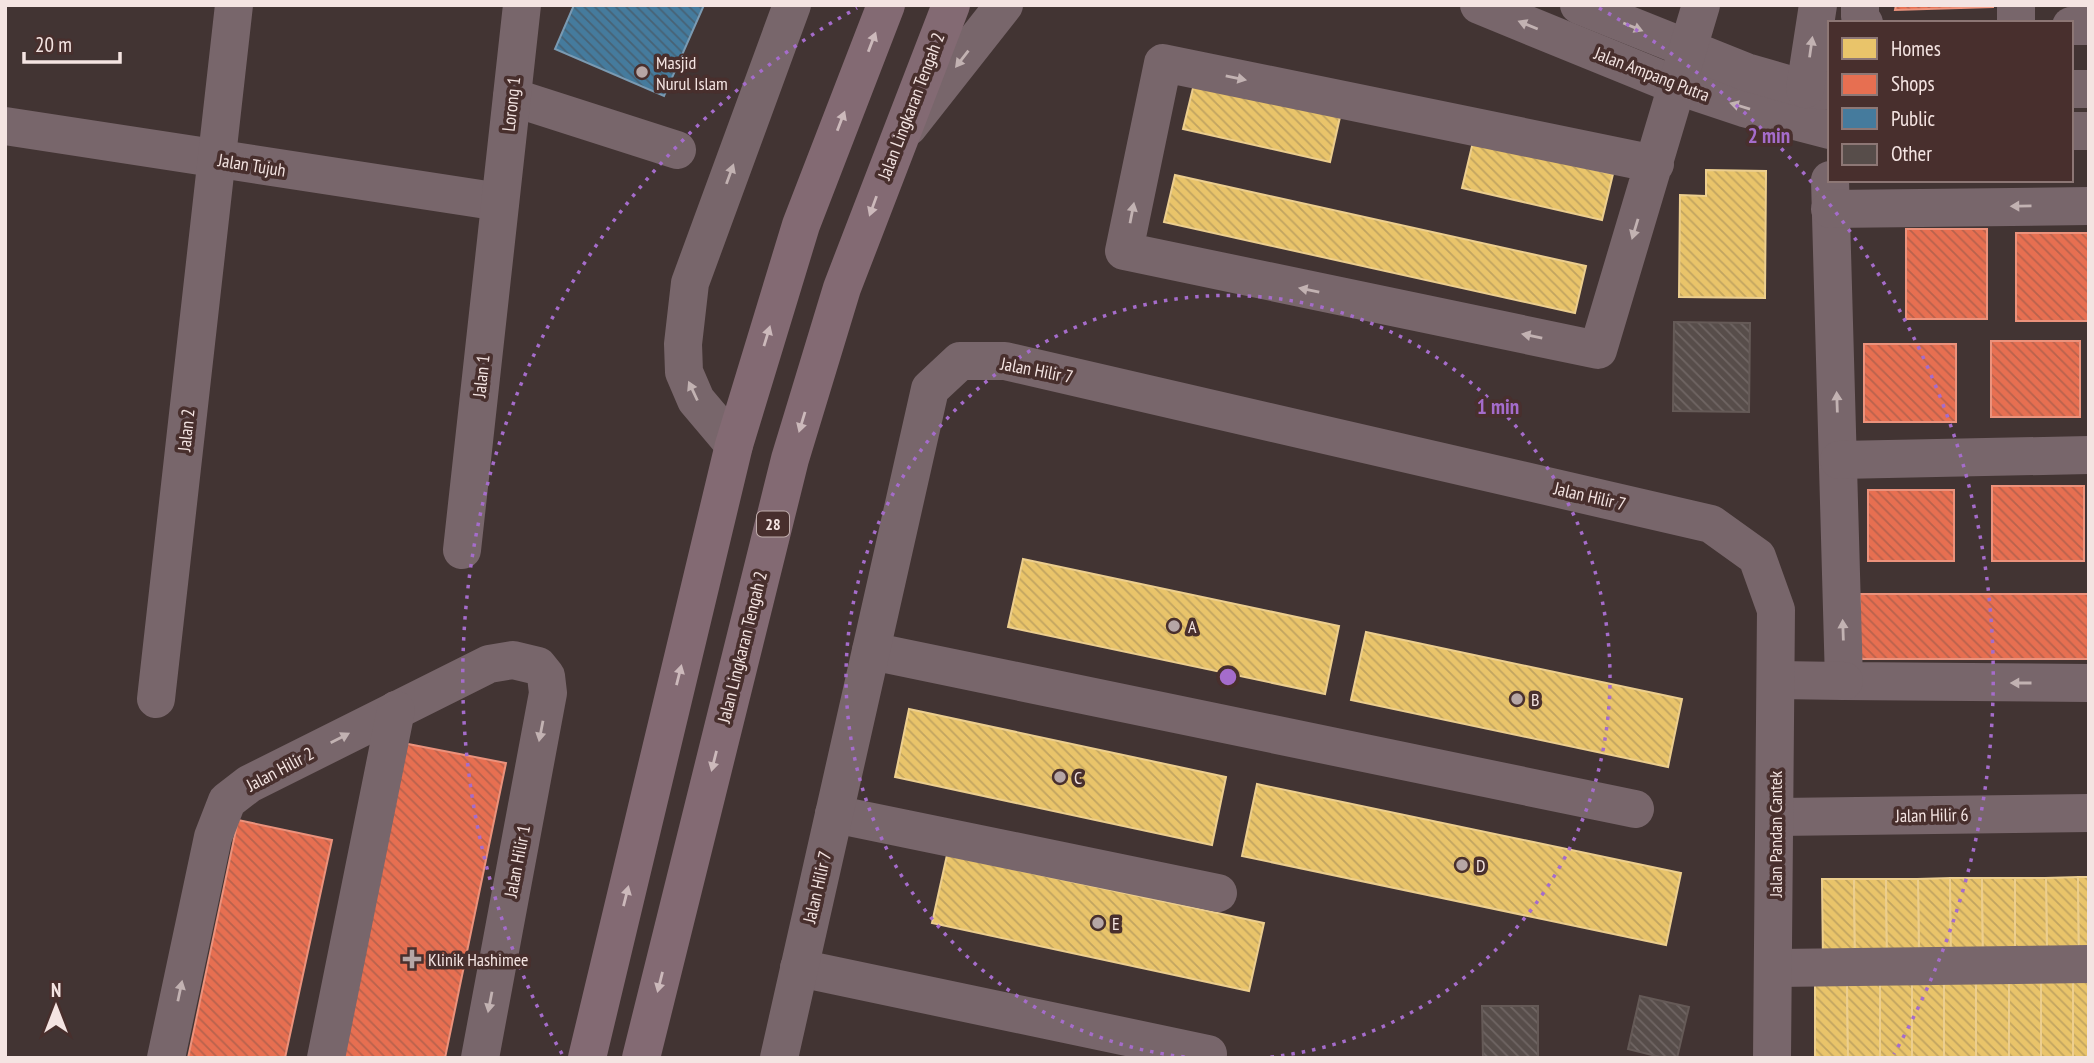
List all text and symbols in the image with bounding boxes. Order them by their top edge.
one-way arrow [1517,19,1538,30]
scale bar [24,21,121,65]
legend [1828,21,2073,182]
one-way arrow [1623,22,1644,33]
street label: Jalan Lingkaran Tengah 2 [872,29,950,184]
text: 20 m [35,31,72,58]
one-way arrow [867,32,878,53]
text: Homes [1891,35,1941,62]
one-way arrow [1806,36,1817,58]
street label: Jalan Ampang Putra [1590,41,1713,106]
one-way arrow [955,50,969,68]
place label: Masjid Nurul Islam [656,51,728,95]
marker: Masjid Nurul Islam [634,64,650,80]
text: Shops [1891,70,1935,97]
one-way arrow [1225,72,1247,83]
street label: Lorong 1 [497,76,525,132]
one-way arrow [1729,101,1750,111]
text: Public [1891,105,1936,132]
one-way arrow [836,111,847,132]
text: 2 min [1748,122,1790,149]
text: Other [1891,140,1932,167]
street label: Jalan Tujuh [216,148,287,182]
one-way arrow [725,163,736,184]
one-way arrow [867,195,878,216]
one-way arrow [2009,201,2031,212]
one-way arrow [1127,202,1138,224]
one-way arrow [1630,219,1640,240]
one-way arrow [1298,284,1320,295]
one-way arrow [763,326,773,347]
one-way arrow [1521,331,1543,342]
street label: Jalan Hilir 7 [998,352,1075,388]
street label: Jalan 1 [467,354,495,399]
one-way arrow [687,381,698,402]
one-way arrow [1831,391,1842,413]
text: 1 min [1477,393,1519,420]
street label: Jalan 2 [172,408,200,453]
one-way arrow [796,412,806,433]
street label: Jalan Hilir 7 [1551,476,1628,515]
road number: 28 [757,512,789,537]
street label: Jalan Lingkaran Tengah 2 [712,569,772,726]
place label: A [1188,615,1197,638]
marker: A [1166,618,1182,634]
one-way arrow [1837,619,1849,641]
one-way arrow [674,664,685,686]
centre of rings [1216,665,1240,689]
one-way arrow [2009,677,2031,689]
place label: B [1531,688,1539,711]
marker: B [1509,691,1525,707]
one-way arrow [535,720,546,742]
one-way arrow [330,732,350,744]
street label: Jalan Hilir 2 [241,742,318,797]
one-way arrow [708,750,719,772]
place label: C [1074,766,1082,789]
marker: C [1052,769,1068,785]
street label: Jalan Pandan Cantek [1764,771,1787,898]
street label: Jalan Hilir 6 [1894,803,1969,827]
street label: Jalan Hilir 1 [499,823,535,900]
street label: Jalan Hilir 7 [797,849,836,926]
place label: D [1476,854,1485,877]
marker: D [1454,857,1470,873]
one-way arrow [621,885,632,907]
place label: E [1112,912,1120,935]
marker: E [1090,915,1106,931]
place label: Klinik Hashimee [428,948,528,971]
marker: Klinik Hashimee [402,949,422,969]
one-way arrow [654,971,665,993]
north arrow [21,972,91,1042]
text: N [51,978,61,1002]
one-way arrow [175,980,186,1002]
one-way arrow [484,992,495,1014]

